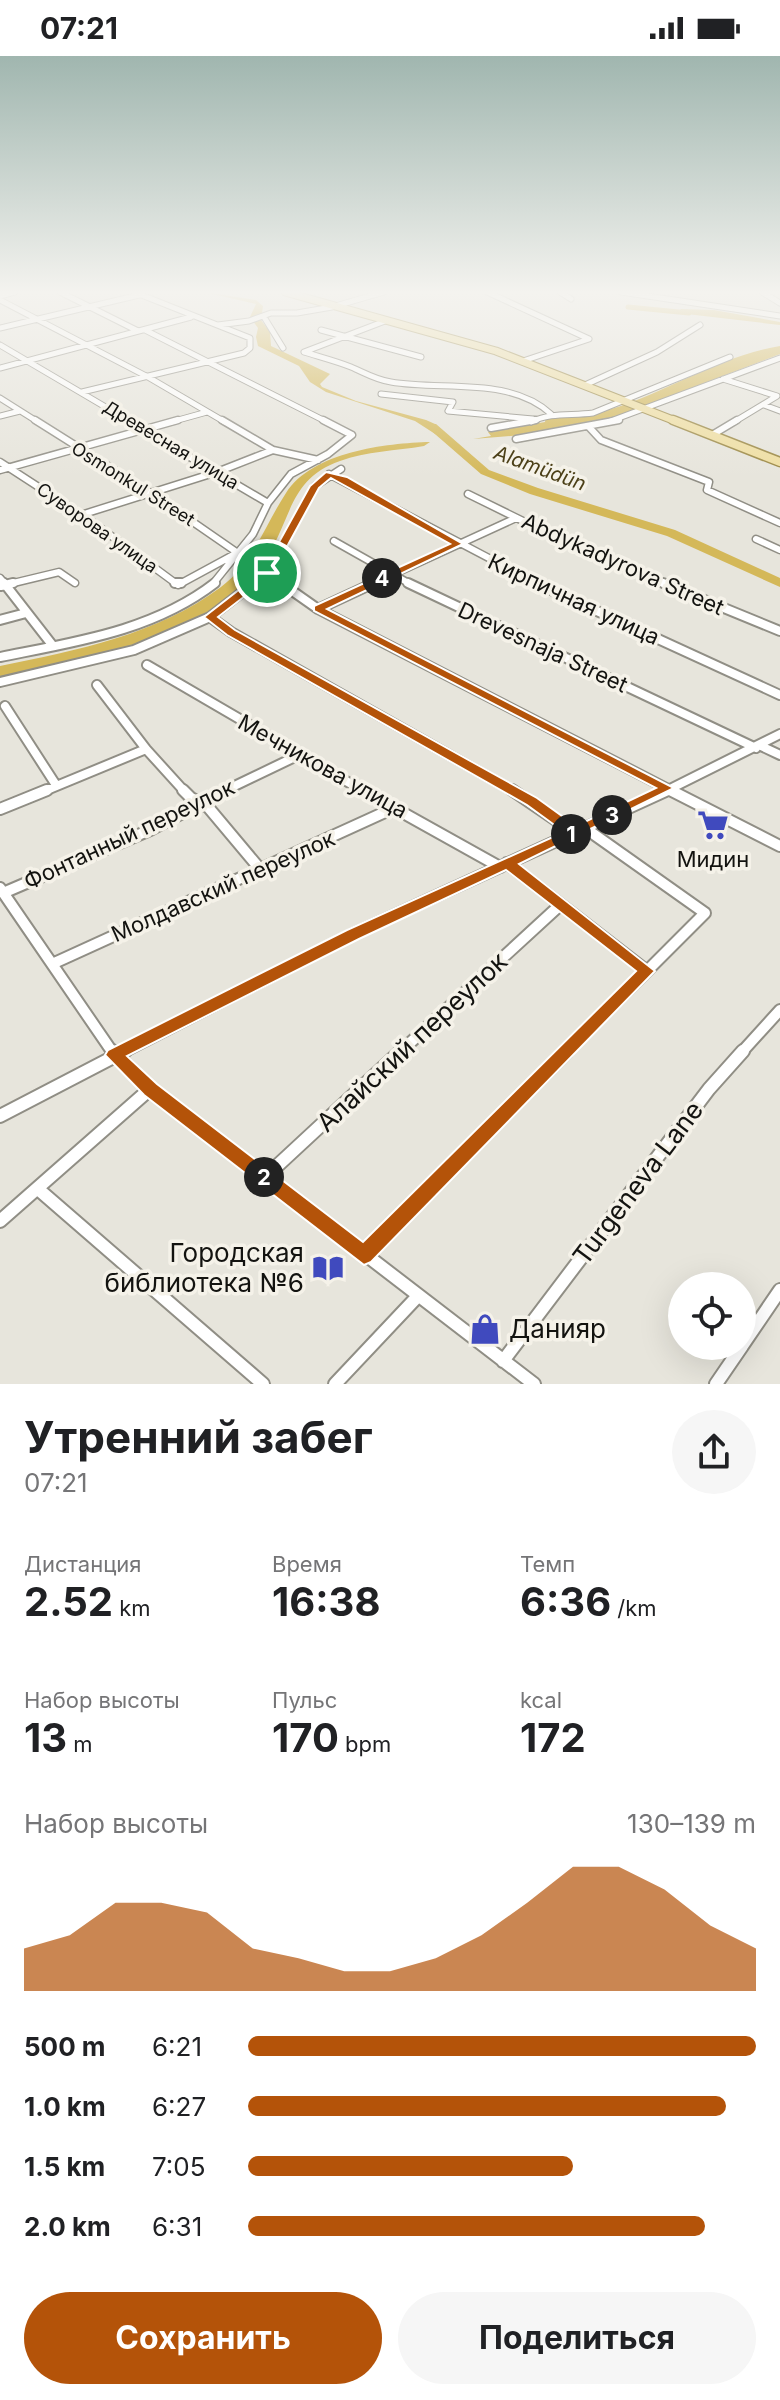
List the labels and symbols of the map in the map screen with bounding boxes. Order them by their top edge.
street label: Древесная улица [100,396,243,493]
street label: Osmonkul Street [68,437,199,530]
water label: Alamüdün [490,440,589,496]
street label: Суворова улица [33,478,162,577]
street label: Abdykadyrova Street [518,508,728,620]
pin [233,539,301,607]
street label: Кирпичная улица [484,548,664,650]
pin: 4 [362,558,402,598]
street label: Drevesnaja Street [454,596,632,698]
street label: Мечникова улица [234,709,412,823]
street label: Фонтанный переулок [20,774,238,894]
pin: 3 [592,795,632,835]
supermarket icon: Мидин [696,808,730,842]
pin: 1 [551,814,591,854]
street label: Молдавский переулок [107,825,339,947]
place label: Мидин [677,846,749,872]
street label: Алайский переулок [310,945,513,1138]
street label: Turgeneva Lane [566,1095,709,1271]
pin: 2 [244,1157,284,1197]
place label: Городская библиотека №6 [105,1237,304,1298]
library icon: Городская библиотека №6 [311,1251,345,1285]
shop icon: Данияр [468,1312,502,1346]
place label: Данияр [509,1313,606,1344]

